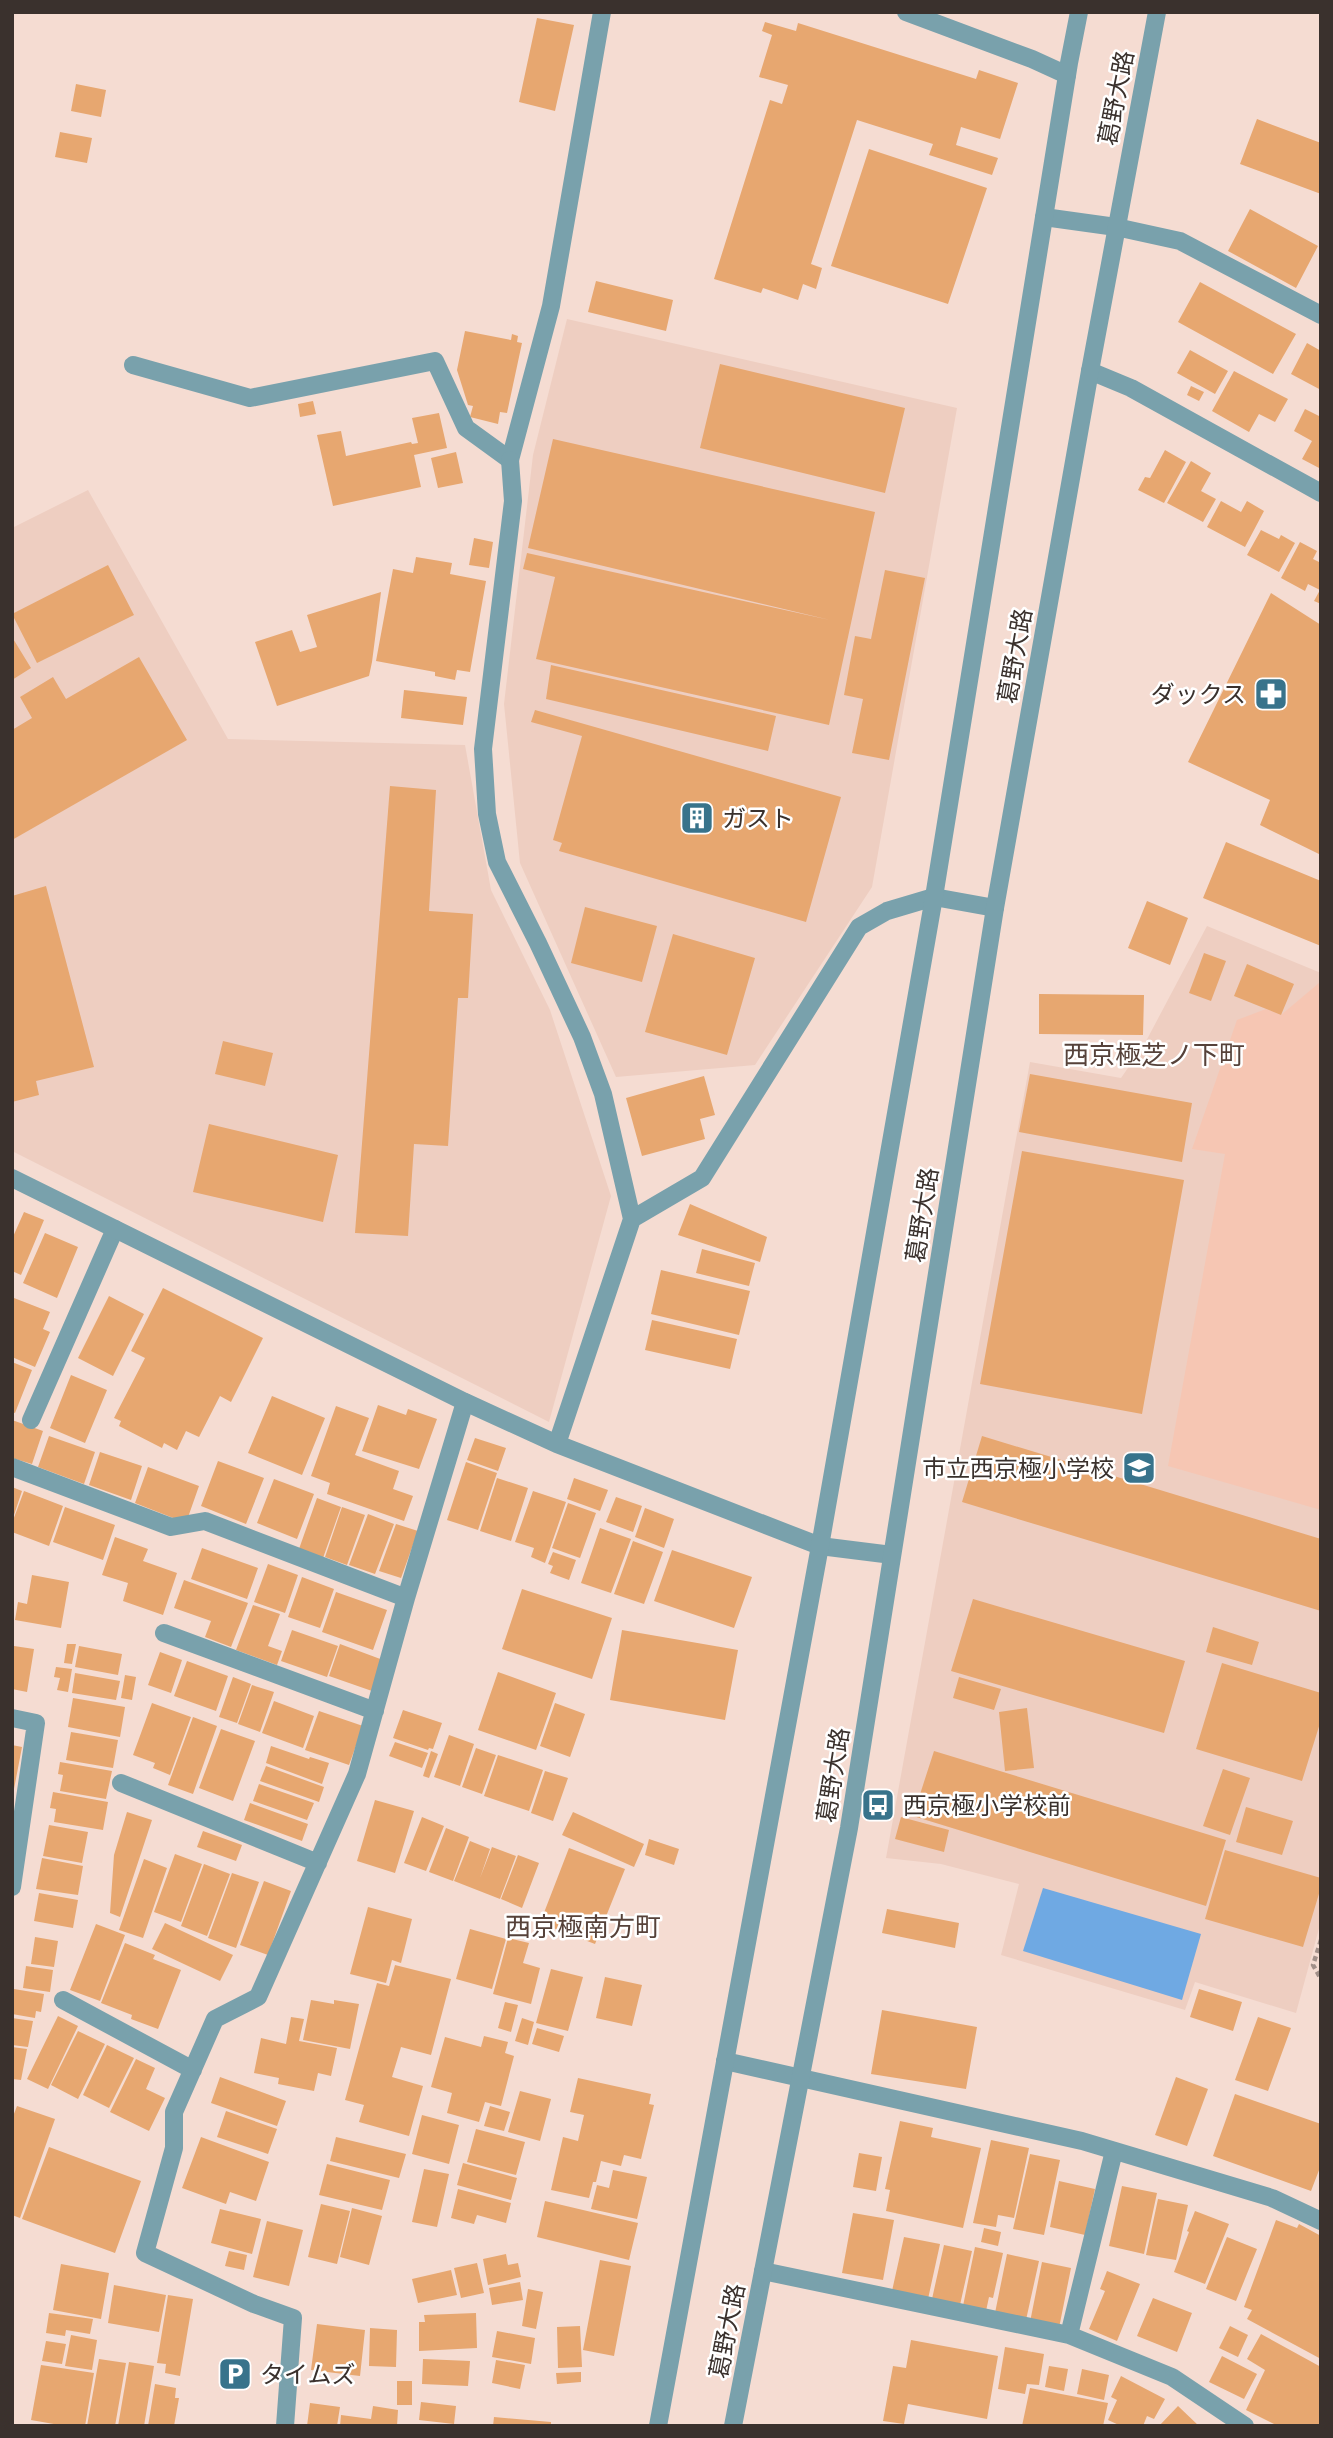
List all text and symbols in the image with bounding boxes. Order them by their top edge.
street label: 葛野大路 [1092,48,1140,148]
street label: 葛野大路 [991,606,1039,706]
pharmacy icon: ダックス [1252,675,1290,713]
place label: ダックス [1151,679,1246,710]
building icon: ガスト [678,799,716,837]
place label: ガスト [722,803,794,834]
district label: 西京極芝ノ下町 [1063,1038,1245,1071]
street label: 葛野大路 [899,1165,945,1265]
school or university icon: 市立西京極小学校 [1120,1449,1158,1487]
place label: 市立西京極小学校 [922,1453,1114,1484]
street label: 葛野大路 [810,1725,856,1825]
bus stop icon: 西京極小学校前 [859,1786,897,1824]
place label: 西京極小学校前 [903,1790,1071,1821]
district label: 西京極南方町 [505,1910,661,1943]
street label: 葛野大路 [703,2281,751,2381]
parking icon: タイムズ [216,2355,254,2393]
place label: タイムズ [260,2359,356,2390]

